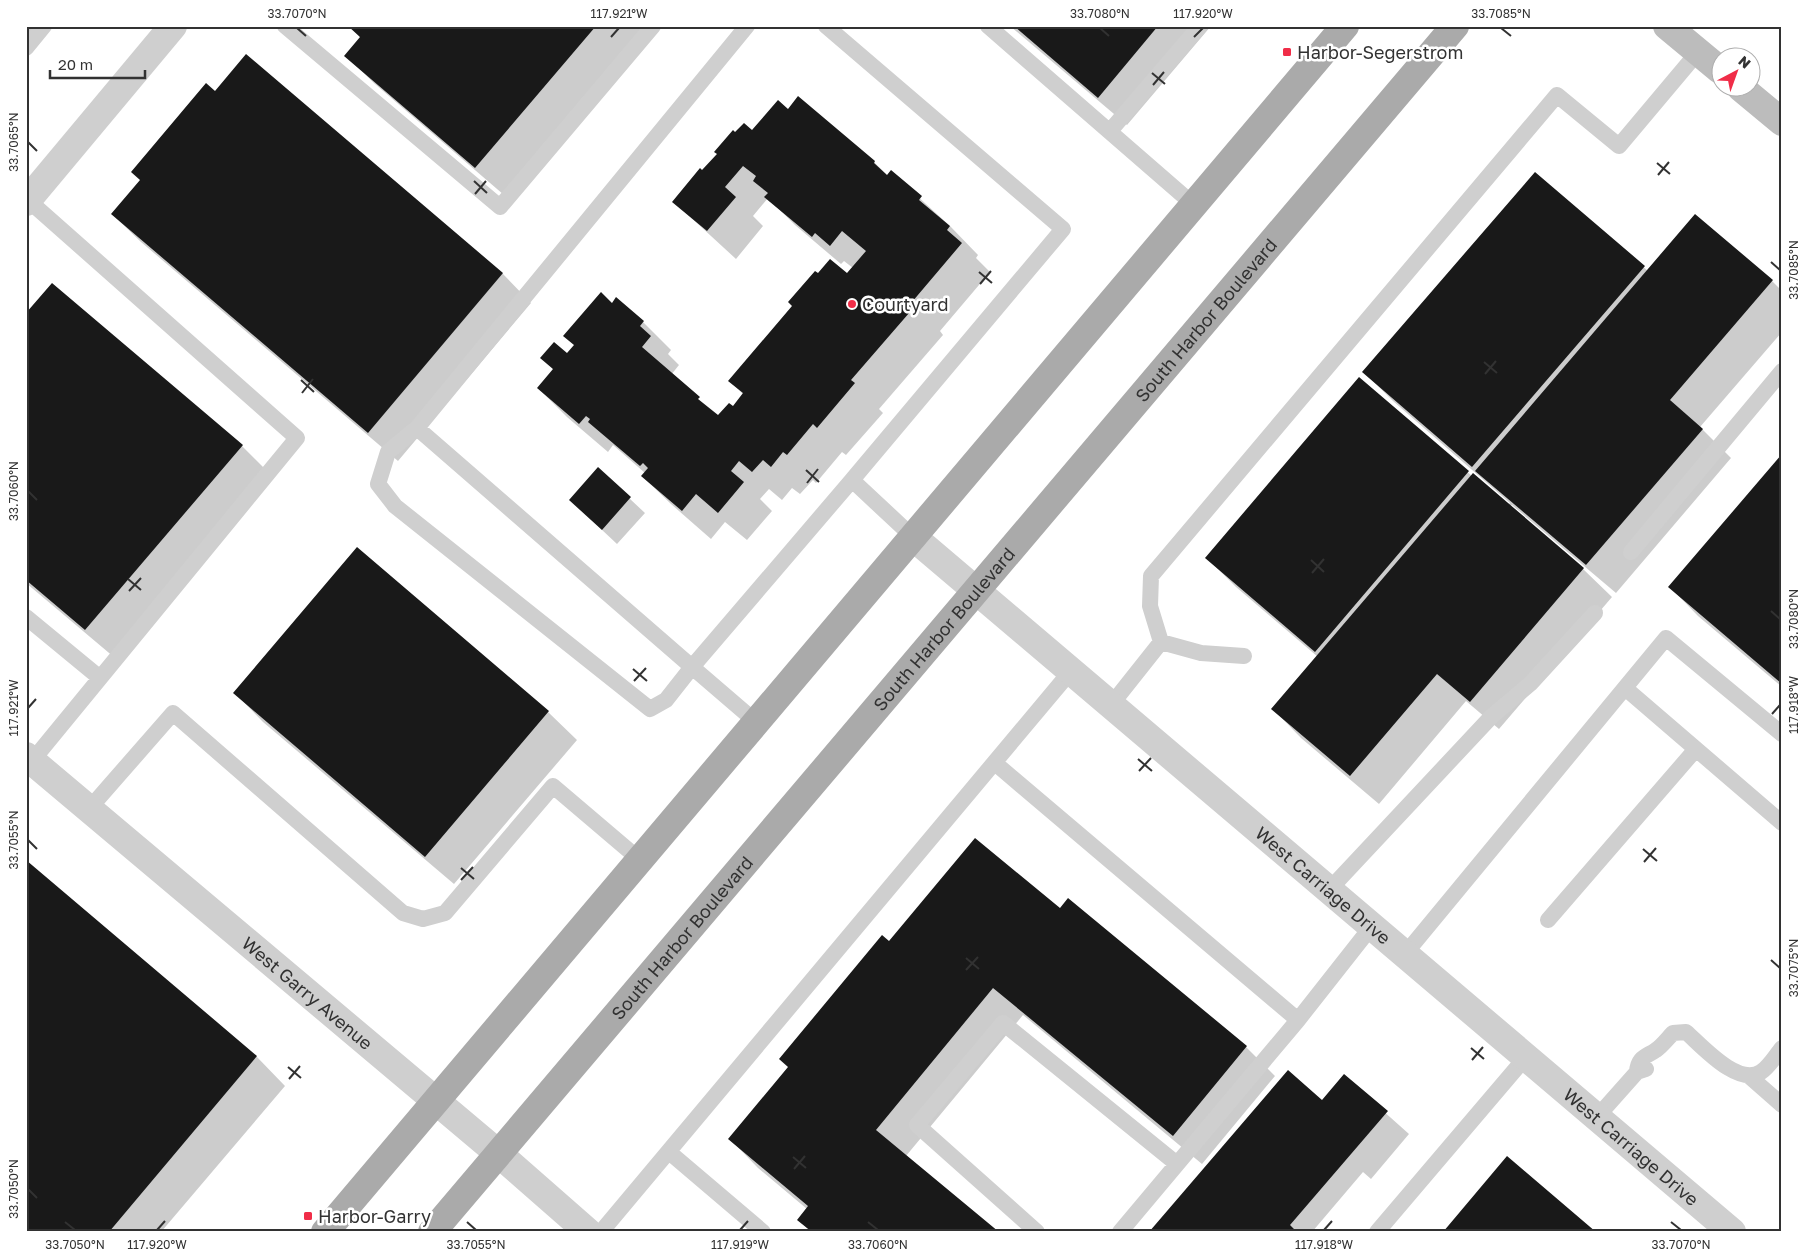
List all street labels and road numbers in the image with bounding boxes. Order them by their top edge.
street label: South Harbor Boulevard [1130,234,1281,406]
street label: South Harbor Boulevard [868,543,1019,715]
street label: West Carriage Drive [1251,822,1395,949]
street label: South Harbor Boulevard [606,851,757,1024]
street label: West Garry Avenue [238,932,377,1054]
street label: West Carriage Drive [1559,1083,1703,1210]

